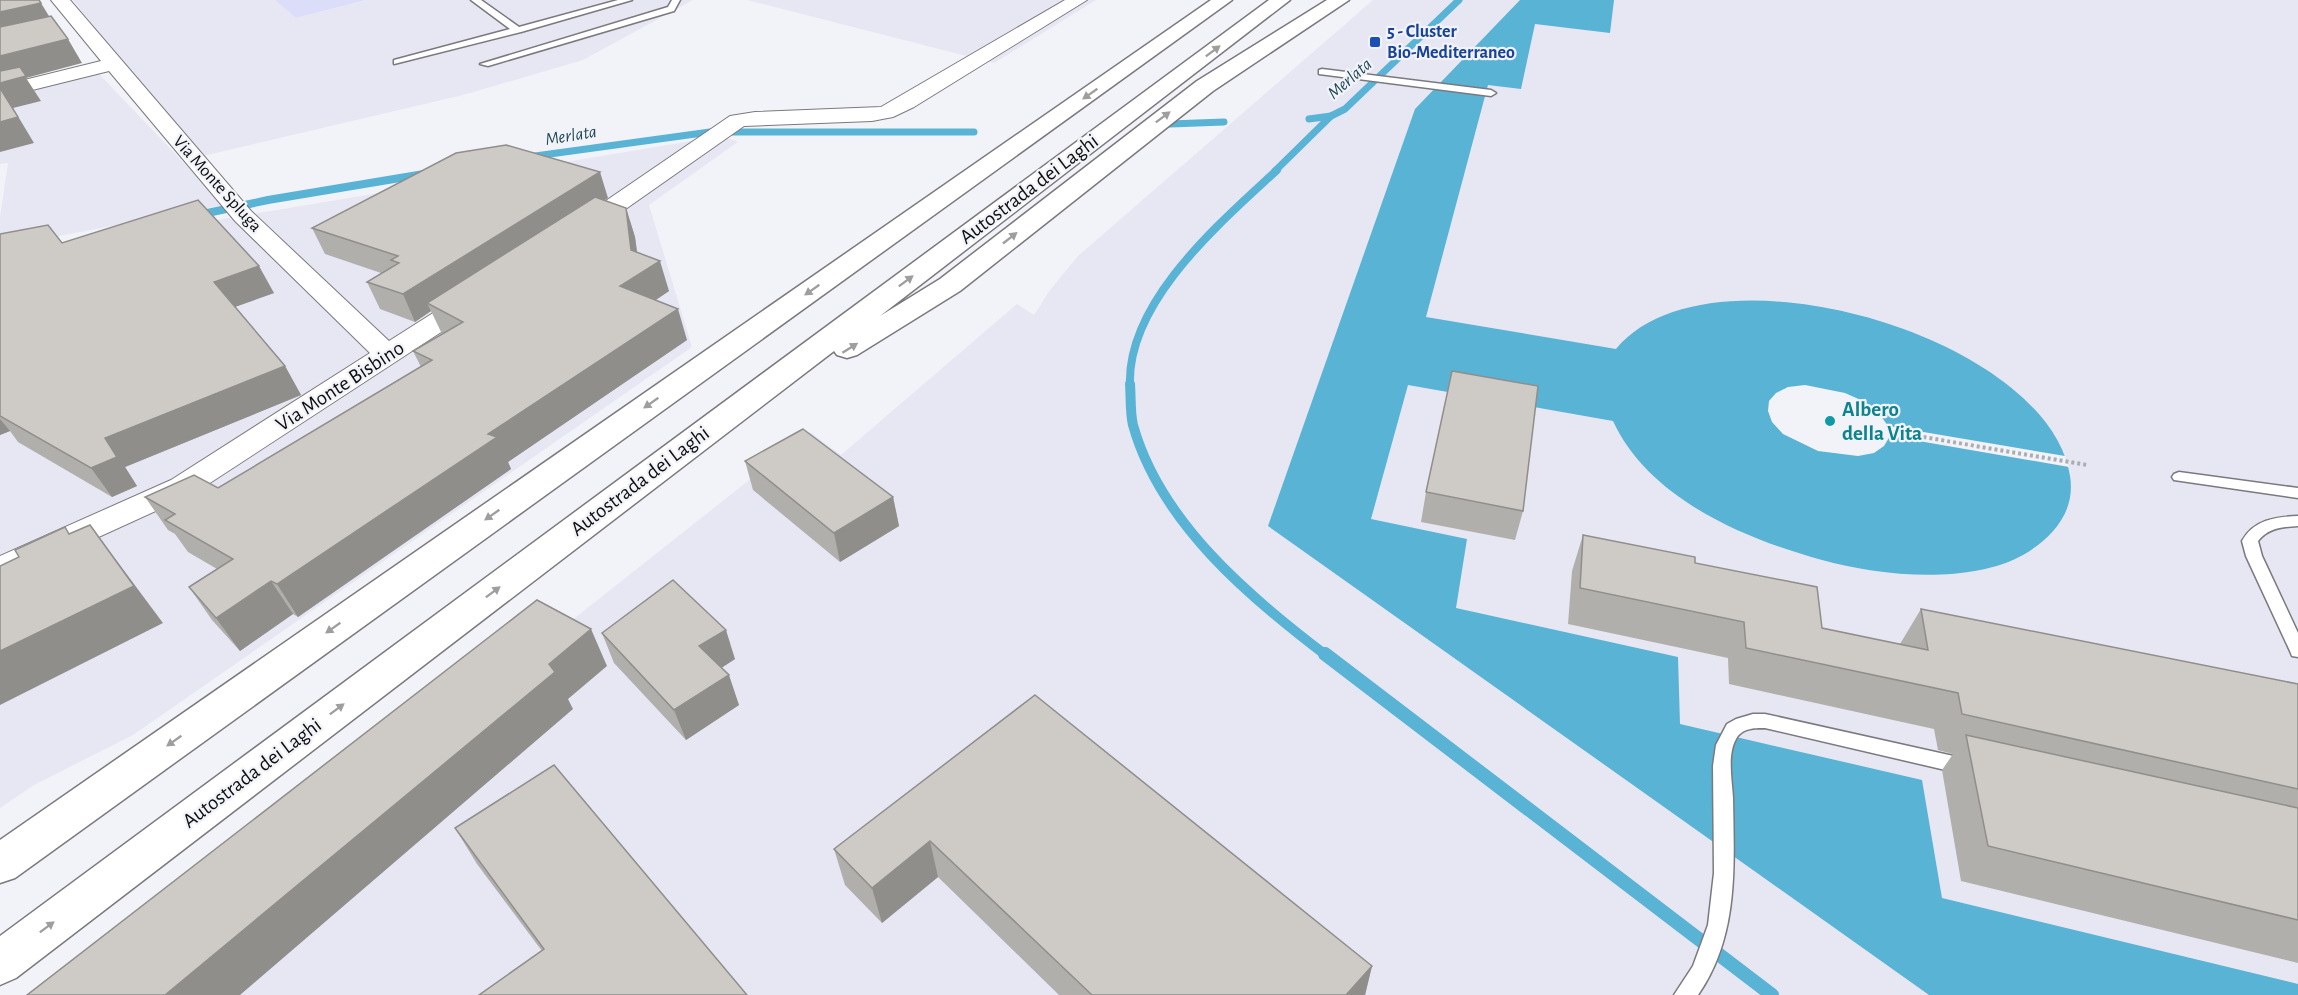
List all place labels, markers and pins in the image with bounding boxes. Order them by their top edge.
place label: 5 - Cluster Bio-Mediterraneo [1387,23,1515,62]
marker: 5 - Cluster Bio-Mediterraneo [1368,35,1382,49]
place label: Albero della Vita [1842,399,1922,444]
marker: Albero della Vita [1823,414,1837,428]

